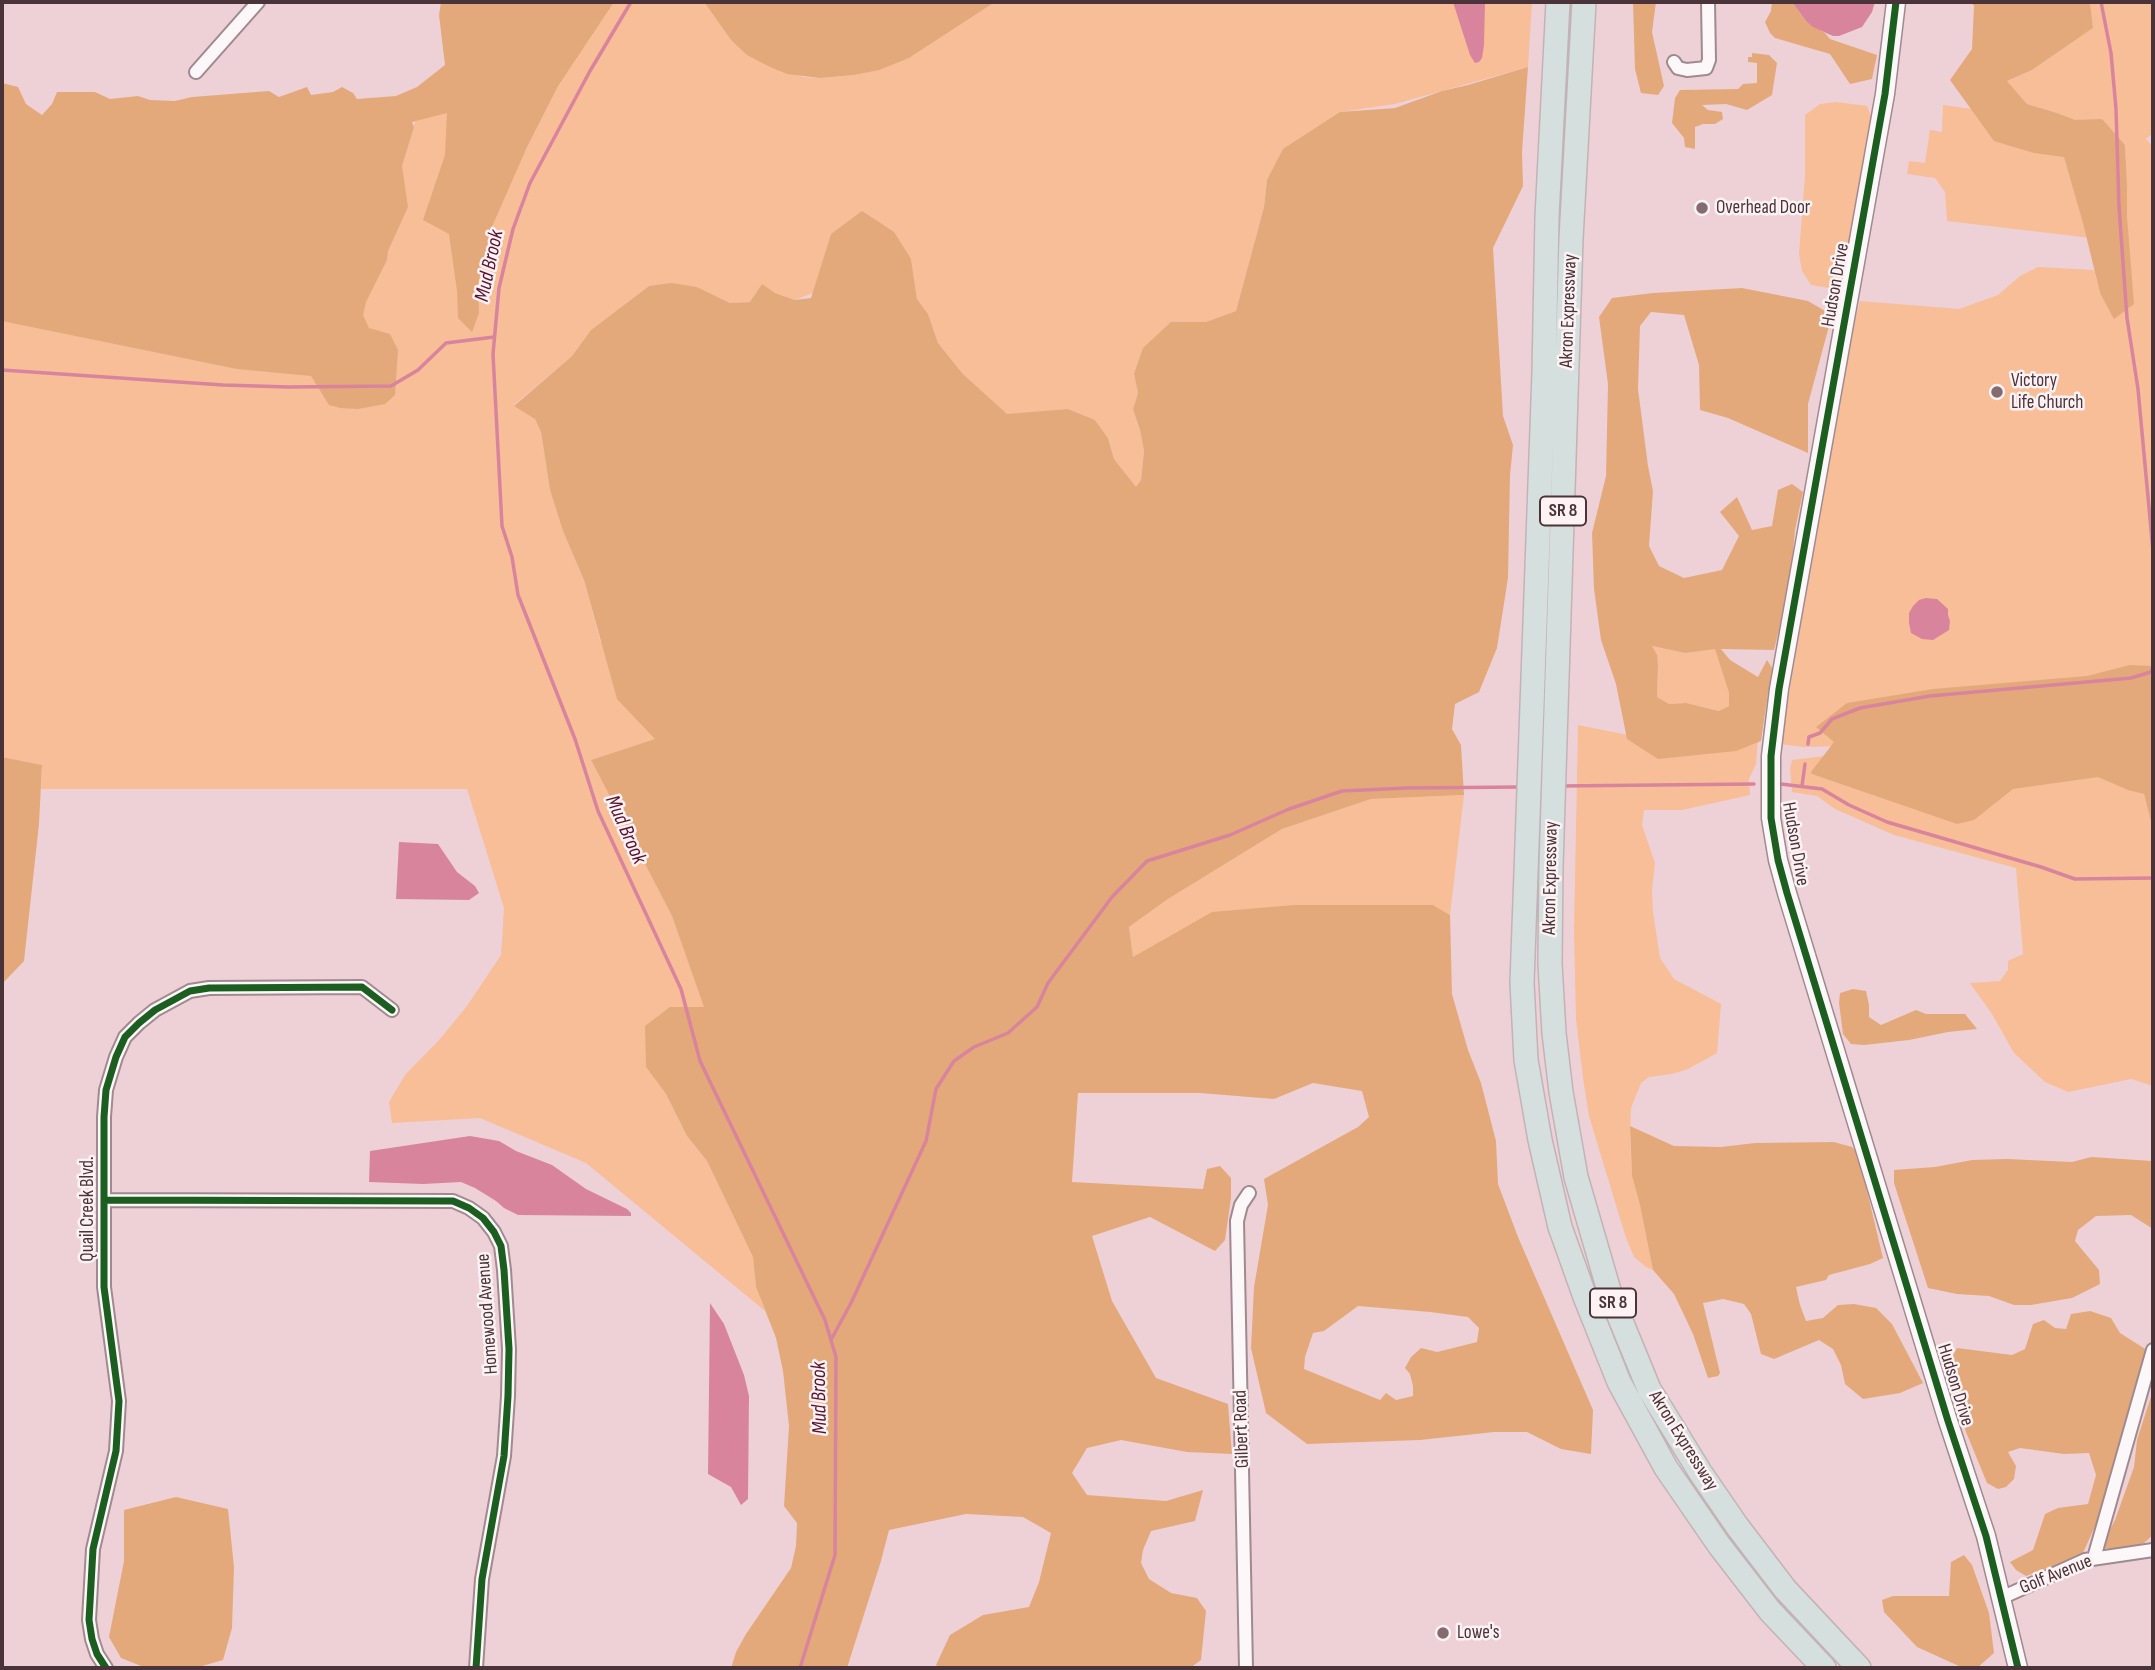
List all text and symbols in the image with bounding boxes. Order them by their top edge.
place label: Overhead Door [1716,197,1810,219]
marker: Overhead Door [1694,200,1710,216]
water label: Mud Brook [470,228,510,304]
street label: Hudson Drive [1817,241,1855,329]
street label: Akron Expressway [1556,254,1582,368]
place label: Victory Life Church [2011,370,2083,414]
marker: Victory Life Church [1989,384,2005,400]
road number: SR 8 [1540,496,1586,526]
water label: Mud Brook [599,792,651,868]
street label: Hudson Drive [1776,800,1814,888]
street label: Akron Expressway [1539,821,1563,935]
street label: Quail Creek Blvd. [77,1156,99,1262]
street label: Homewood Avenue [472,1253,504,1375]
road number: SR 8 [1590,1288,1636,1318]
street label: Hudson Drive [1932,1341,1978,1429]
water label: Mud Brook [807,1362,833,1434]
street label: Akron Expressway [1643,1387,1723,1495]
street label: Gilbert Road [1229,1389,1255,1469]
street label: Golf Avenue [2017,1550,2095,1600]
place label: Lowe's [1457,1622,1500,1644]
marker: Lowe's [1435,1625,1451,1641]

